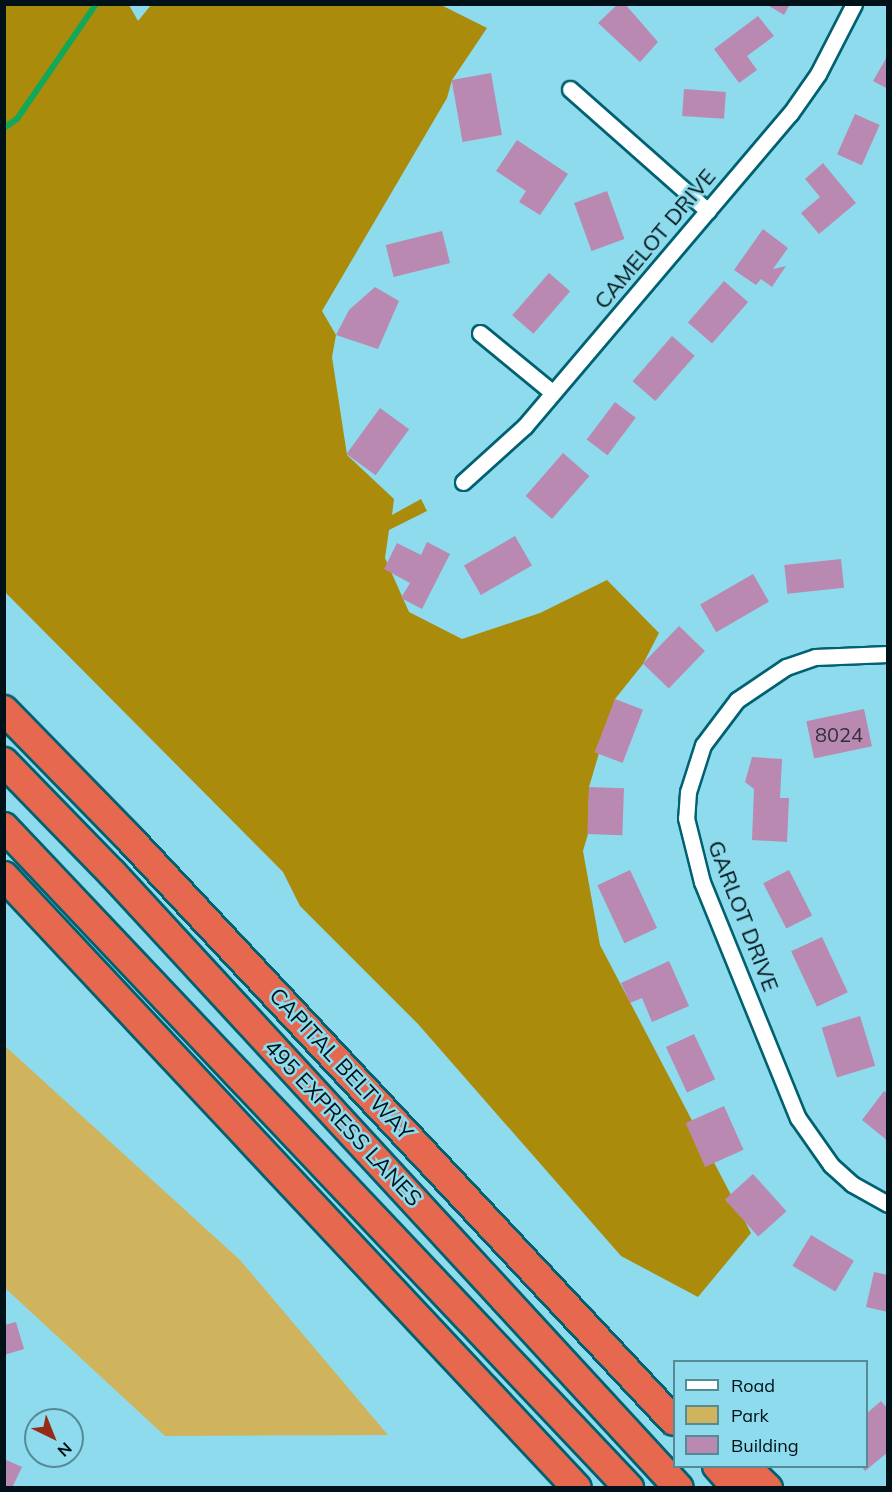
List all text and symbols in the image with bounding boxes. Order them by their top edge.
street label: CAMELOT DRIVE [589,164,721,314]
house number: 8024 [815,722,863,746]
street label: GARLOT DRIVE [702,837,784,995]
street label: CAPITAL BELTWAY [264,982,418,1146]
street label: 495 EXPRESS LANES [259,1034,427,1212]
legend [673,1360,868,1468]
text: Road [731,1374,775,1397]
text: Park [731,1404,769,1427]
north arrow [24,1408,84,1468]
text: Building [731,1434,799,1457]
text: N [54,1438,76,1461]

